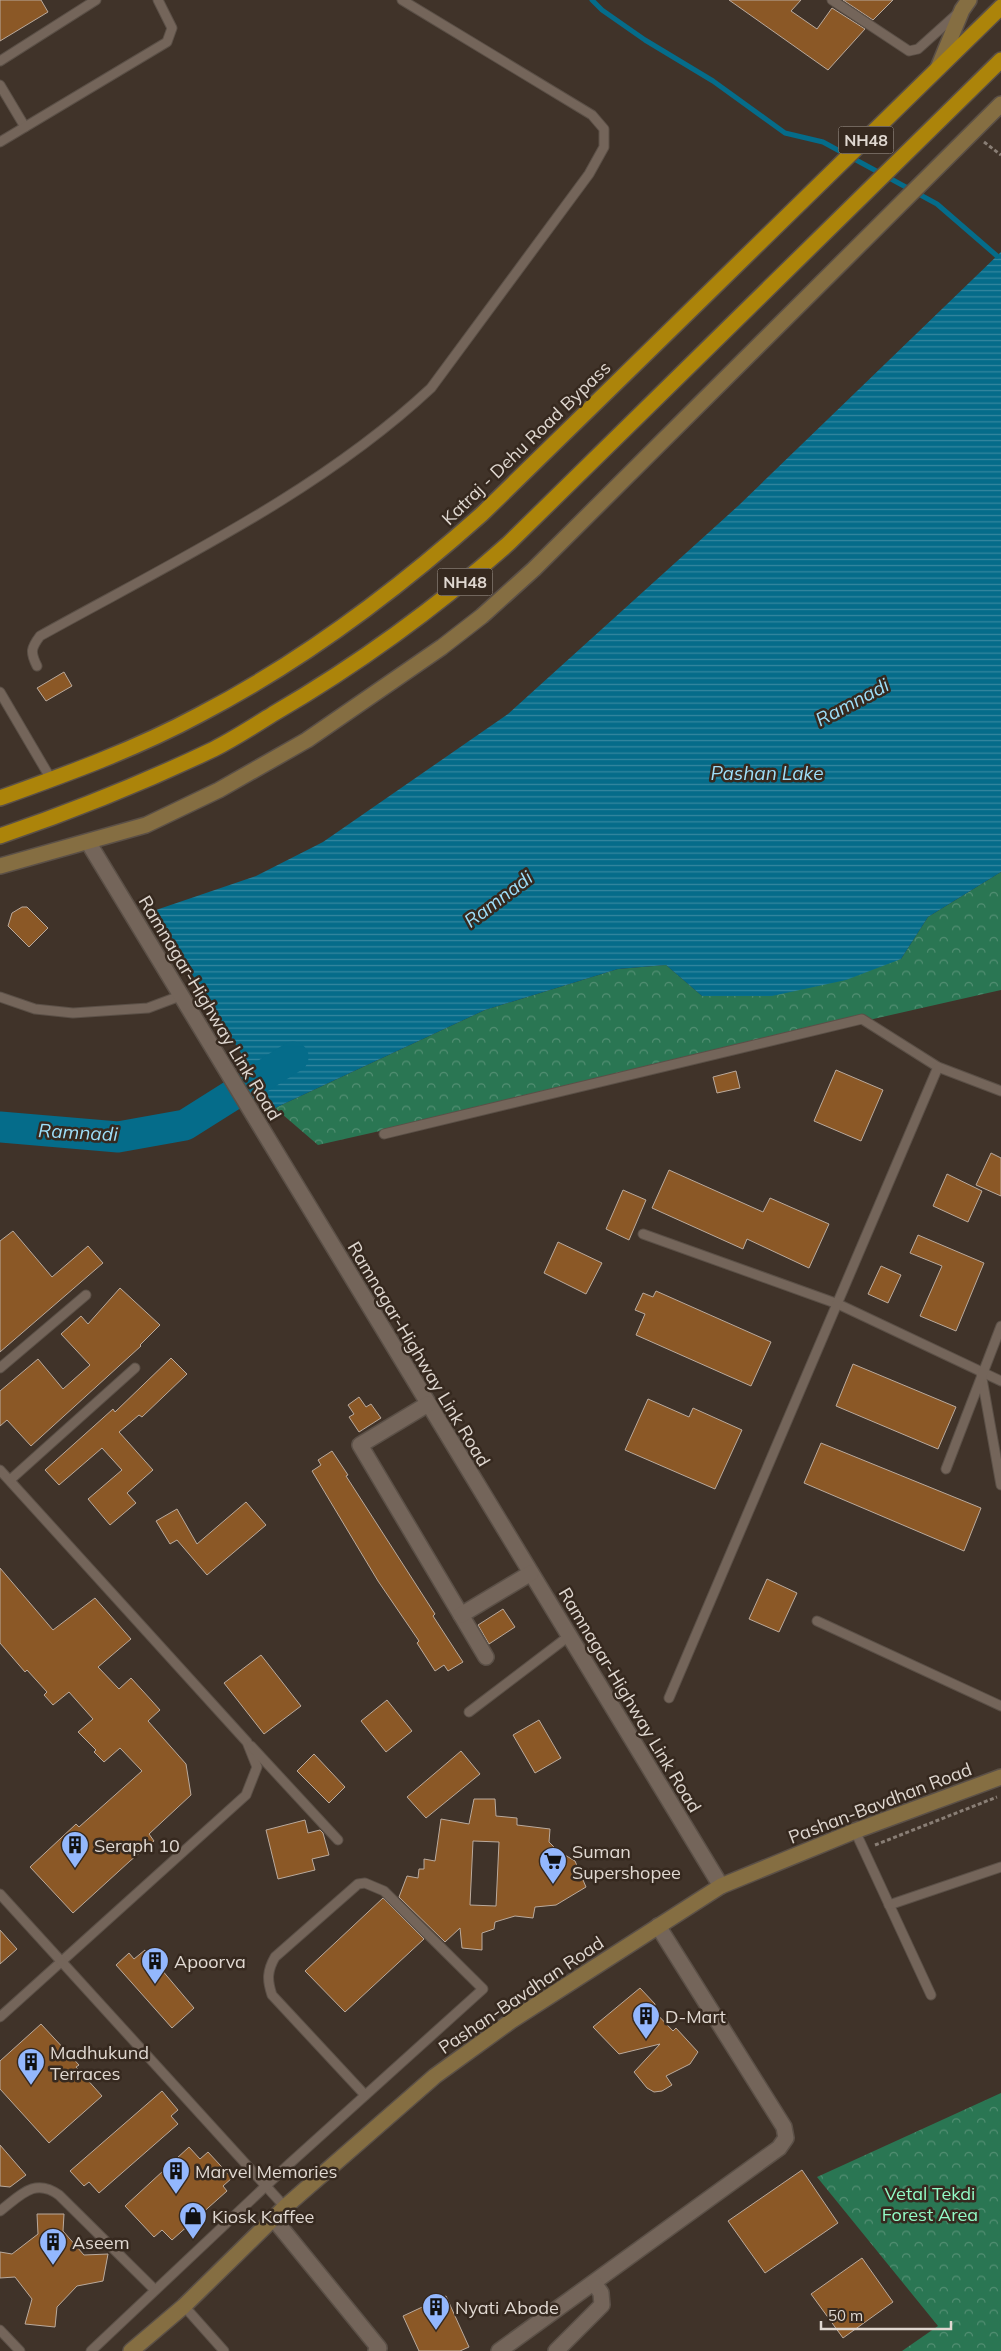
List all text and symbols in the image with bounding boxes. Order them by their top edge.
road number: NH48 [838,126,894,154]
street label: Katraj - Dehu Road Bypass [437,356,615,530]
road number: NH48 [438,568,492,596]
water label: Ramnadi [811,672,893,731]
water label: Pashan Lake [711,761,824,785]
water label: Ramnadi [459,865,537,933]
street label: Ramnagar-Highway Link Road [134,891,286,1125]
water label: Ramnadi [38,1118,119,1146]
street label: Ramnagar-Highway Link Road [343,1237,495,1471]
street label: Ramnagar-Highway Link Road [554,1583,706,1817]
street label: Pashan-Bavdhan Road [785,1757,975,1849]
building icon: Seraph 10 [60,1830,90,1869]
place label: Seraph 10 [94,1834,180,1857]
place label: Suman Supershopee [572,1840,681,1884]
supermarket icon: Suman Supershopee [538,1846,568,1885]
street label: Pashan-Bavdhan Road [434,1931,608,2059]
building icon: Apoorva [140,1946,170,1985]
place label: Apoorva [174,1950,246,1973]
building icon: D-Mart [631,2001,661,2040]
place label: D-Mart [665,2005,726,2028]
place label: Madhukund Terraces [50,2041,149,2085]
building icon: Madhukund Terraces [16,2047,46,2086]
building icon: Marvel Memories [161,2156,191,2195]
place label: Marvel Memories [195,2160,337,2183]
park label: Vetal Tekdi Forest Area [882,2182,978,2226]
shop icon: Kiosk Kaffee [178,2201,208,2240]
place label: Kiosk Kaffee [212,2205,314,2228]
building icon: Aseem [38,2227,68,2266]
place label: Aseem [72,2231,129,2254]
building icon: Nyati Abode [421,2292,451,2331]
place label: Nyati Abode [455,2296,559,2319]
scale bar [821,2298,951,2330]
text: 50 m [828,2306,863,2325]

